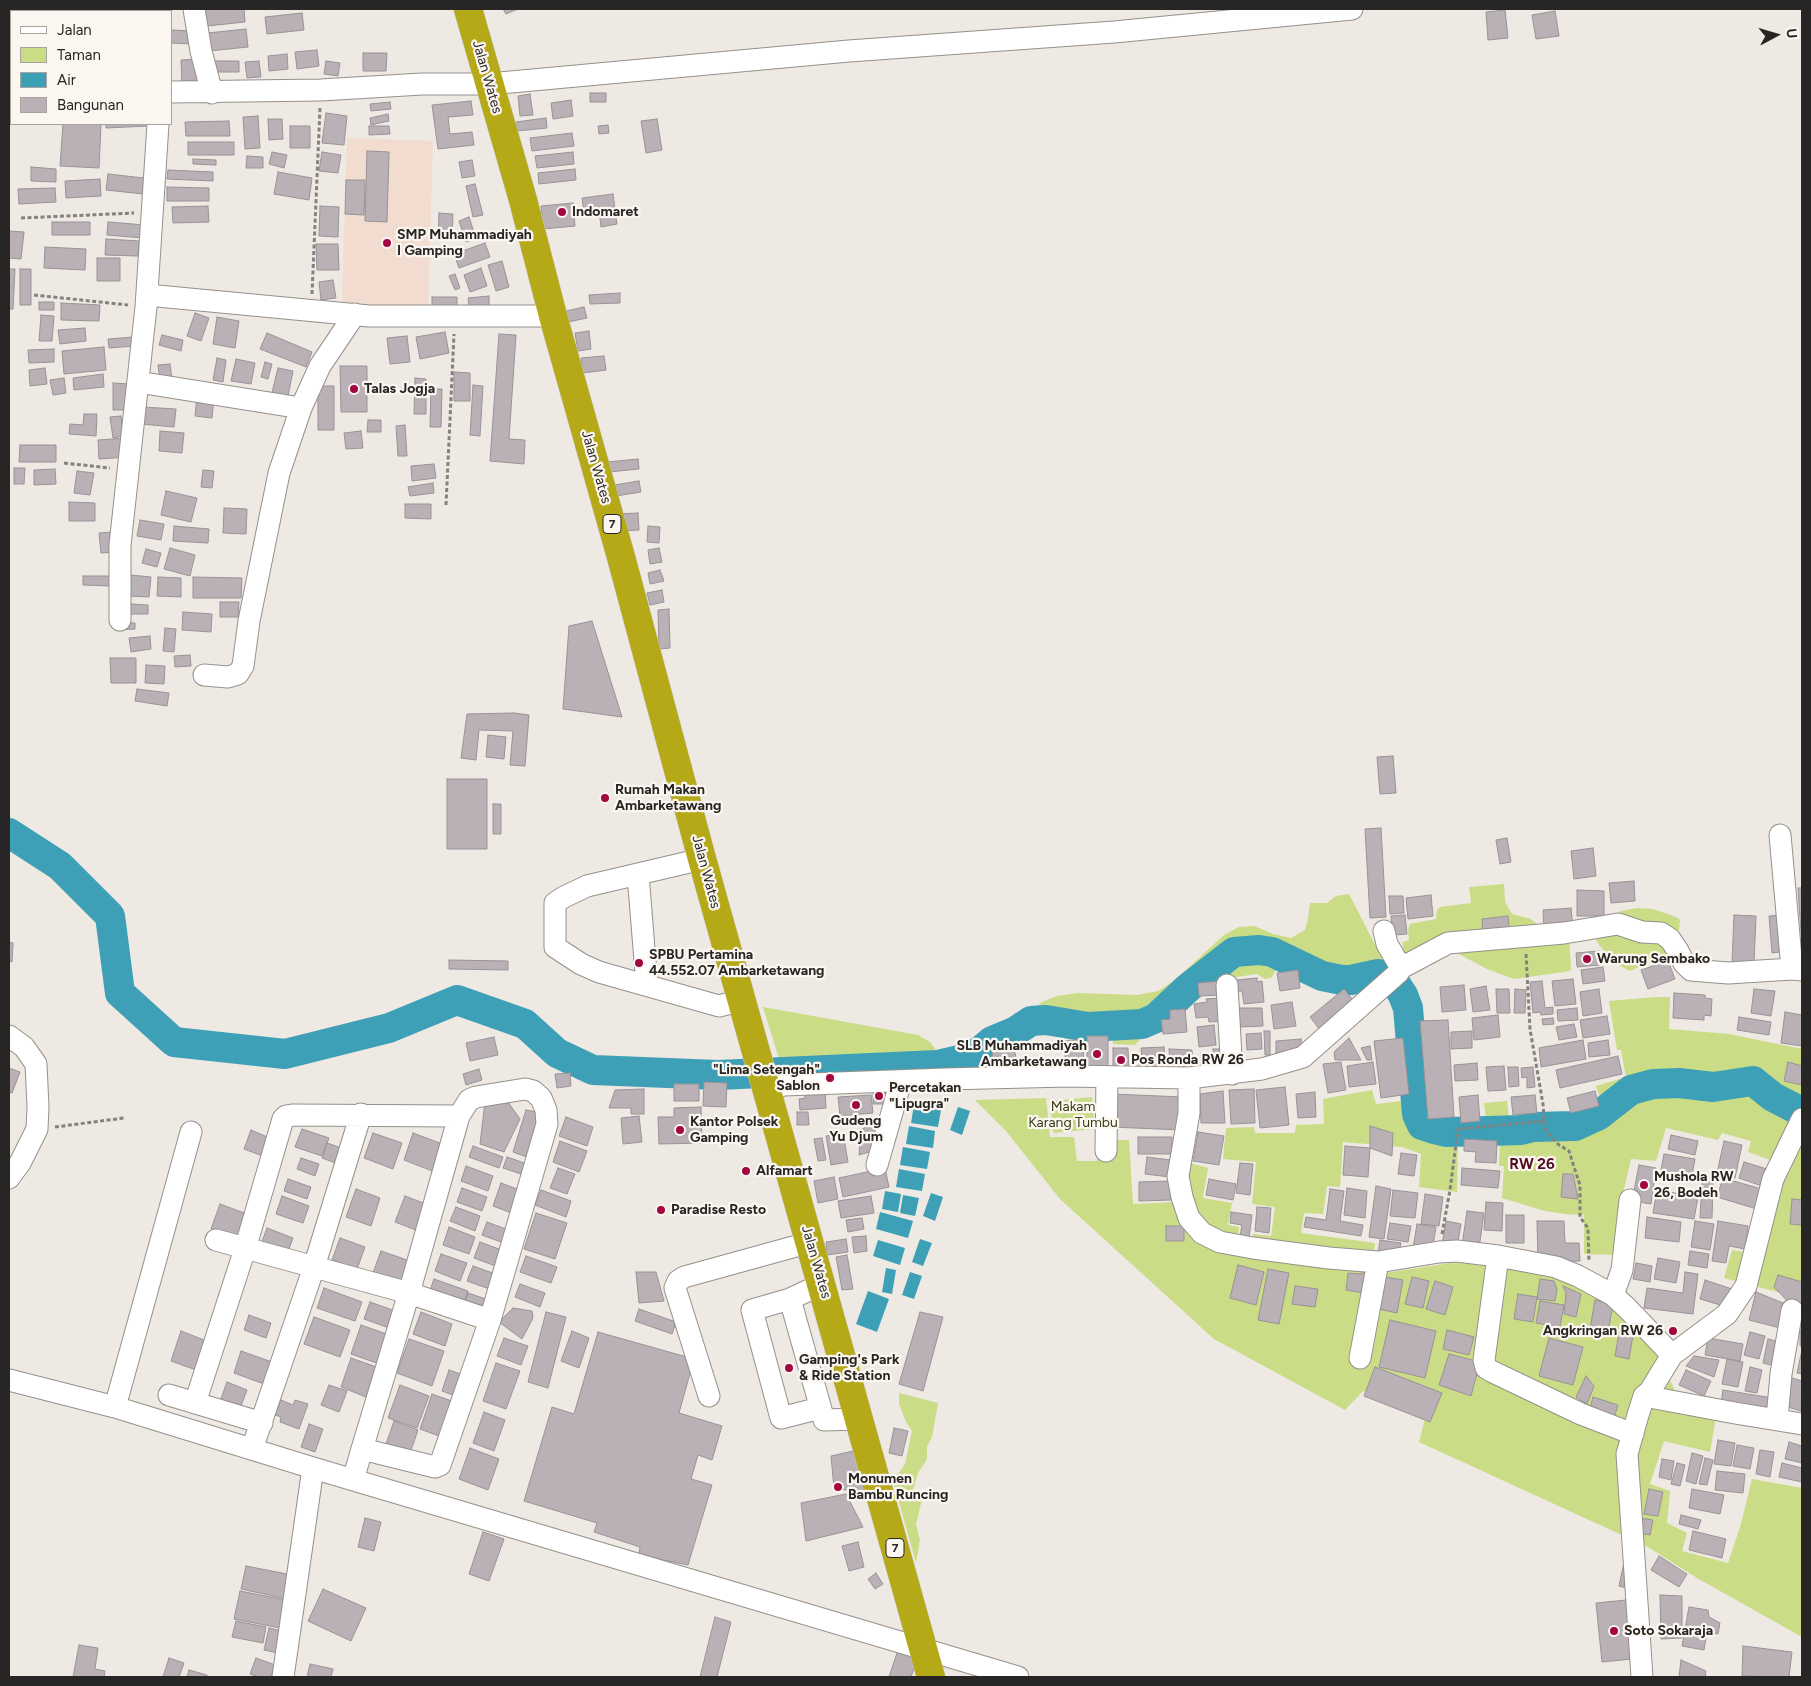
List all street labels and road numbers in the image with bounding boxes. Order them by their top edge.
street label: Jalan Wates [469,39,505,115]
street label: Jalan Wates [578,429,614,505]
road number: 7 [603,514,621,534]
street label: Jalan Wates [688,833,724,911]
street label: Jalan Wates [798,1224,834,1300]
road number: 7 [886,1539,904,1558]

